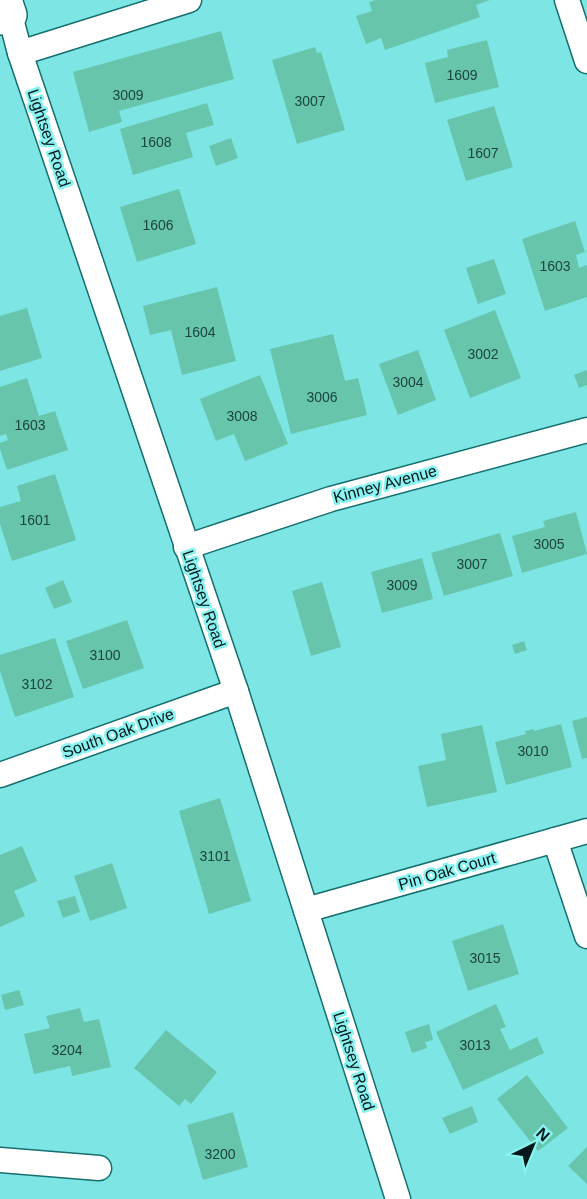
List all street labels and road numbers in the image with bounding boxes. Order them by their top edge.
street label: Lightsey Road [24,87,74,189]
street label: Kinney Avenue [331,462,439,506]
street label: Lightsey Road [179,548,229,650]
street label: South Oak Drive [60,705,176,761]
street label: Pin Oak Court [396,849,498,893]
street label: Lightsey Road [330,1010,378,1112]

